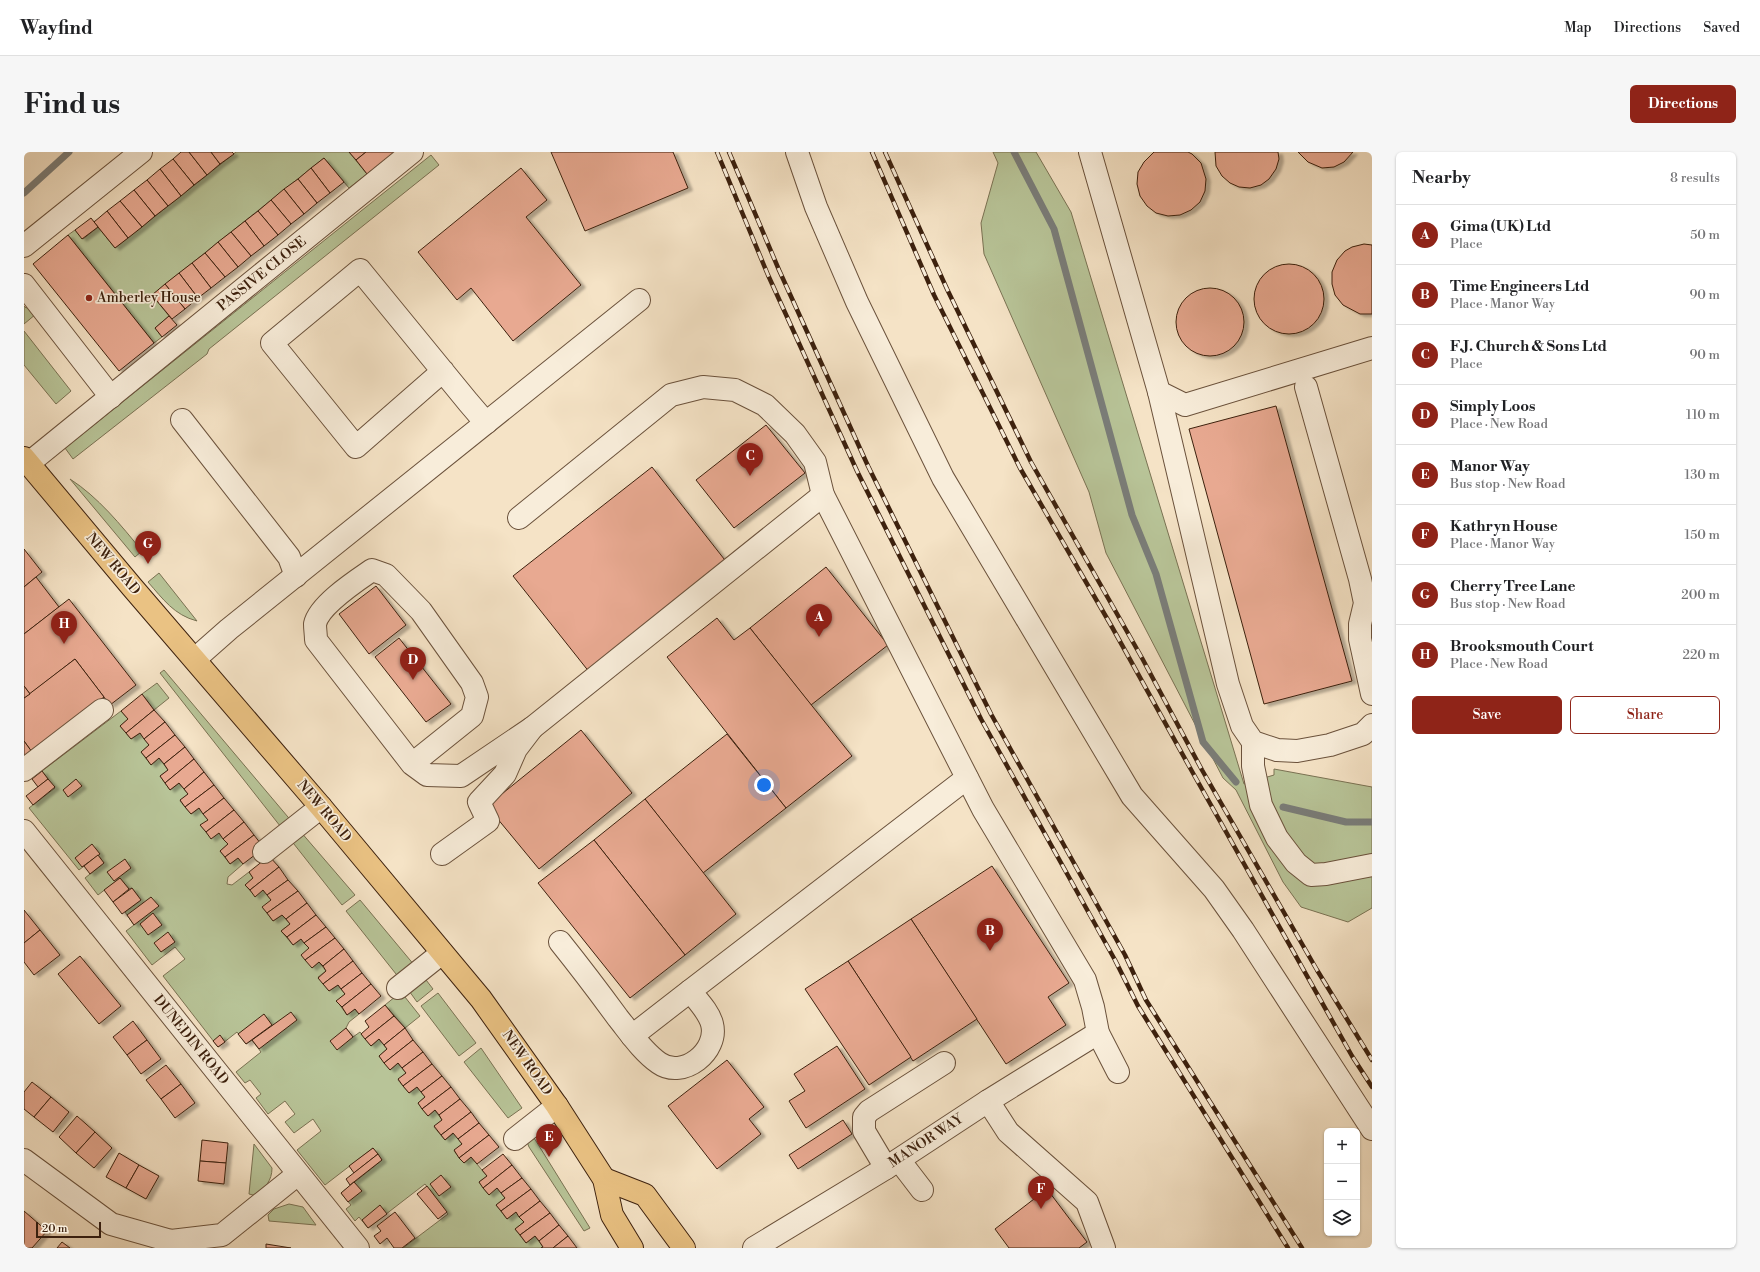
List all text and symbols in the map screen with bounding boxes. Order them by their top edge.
text: Wayfind [20,16,93,40]
text: Map [1564,19,1592,37]
text: Directions [1614,19,1681,37]
text: Saved [1703,19,1740,37]
button: Directions [1630,85,1736,123]
text: Find us [24,87,120,122]
text: Nearby [1412,167,1471,189]
text: 8 results [1670,170,1720,186]
text: Gima (UK) Ltd [1450,217,1551,236]
text: A [1420,227,1430,243]
text: 50 m [1690,227,1720,243]
street label: PASSIVE CLOSE [214,233,310,315]
text: Place [1450,236,1482,252]
text: Time Engineers Ltd [1450,277,1589,296]
text: B [1420,287,1430,303]
text: 90 m [1689,287,1720,303]
place label: Amberley House [96,289,201,307]
marker: Amberley House [84,293,94,303]
text: Place · Manor Way [1450,296,1555,312]
text: F.J. Church & Sons Ltd [1450,337,1607,356]
text: C [1420,347,1430,363]
text: 90 m [1689,347,1720,363]
text: Place [1450,356,1482,372]
text: Simply Loos [1450,397,1536,416]
text: D [1420,407,1430,423]
text: 110 m [1686,407,1720,423]
text: Place · New Road [1450,416,1548,432]
pin: C [737,443,763,476]
text: Manor Way [1450,457,1530,476]
text: E [1420,467,1430,483]
text: 130 m [1685,467,1720,483]
text: Bus stop · New Road [1450,476,1565,492]
text: Kathryn House [1450,517,1558,536]
text: F [1420,527,1430,543]
text: 150 m [1685,527,1720,543]
street label: NEW ROAD [82,529,144,599]
pin: G [135,531,161,564]
text: Place · Manor Way [1450,536,1555,552]
text: Cherry Tree Lane [1450,577,1576,596]
text: G [1420,587,1430,603]
text: 200 m [1681,587,1720,603]
text: Bus stop · New Road [1450,596,1565,612]
pin: A [806,604,832,637]
pin: H [51,611,77,644]
text: Brooksmouth Court [1450,637,1594,656]
pin: D [400,647,426,680]
text: H [1420,647,1430,663]
text: 220 m [1682,647,1720,663]
text: Place · New Road [1450,656,1548,672]
button: Save [1412,696,1562,734]
button: Share [1570,696,1720,734]
your location [754,775,774,795]
street label: NEW ROAD [293,776,355,846]
pin: B [977,918,1003,951]
street label: DUNEDIN ROAD [149,991,233,1089]
street label: NEW ROAD [498,1027,556,1099]
street label: MANOR WAY [885,1110,967,1172]
pin: E [536,1124,562,1157]
map controls [1324,1128,1360,1236]
button: + [1324,1128,1360,1164]
button: − [1324,1164,1360,1200]
pin: F [1028,1176,1054,1209]
button: layers [1324,1200,1360,1236]
scale bar [36,1220,101,1239]
text: 20 m [42,1222,67,1236]

